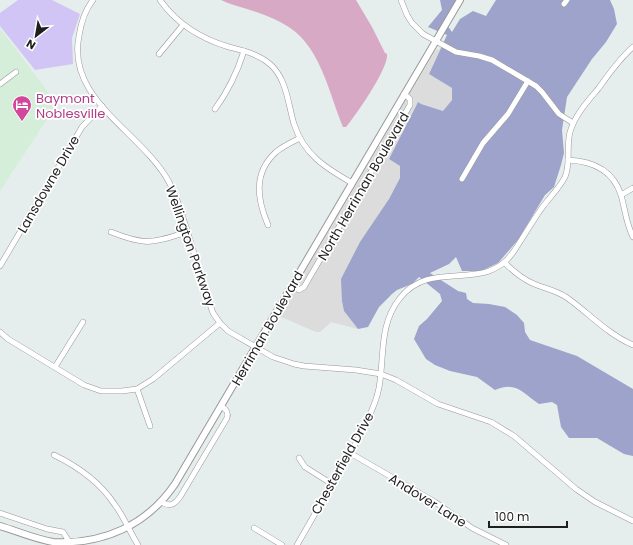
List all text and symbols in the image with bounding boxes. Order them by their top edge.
north arrow [16,16,56,56]
text: N [23,36,39,54]
place label: Baymont Noblesville [36,89,105,123]
hotel icon: Baymont Noblesville [11,94,33,122]
street label: North Herriman Boulevard [313,109,414,264]
street label: Lansdowne Drive [13,132,84,237]
street label: Wellington Parkway [161,183,220,310]
street label: Herriman Boulevard [227,267,308,389]
street label: Chesterfield Drive [306,409,378,518]
street label: Andover Lane [385,469,470,532]
scale bar [489,503,567,529]
text: 100 m [495,508,529,525]

